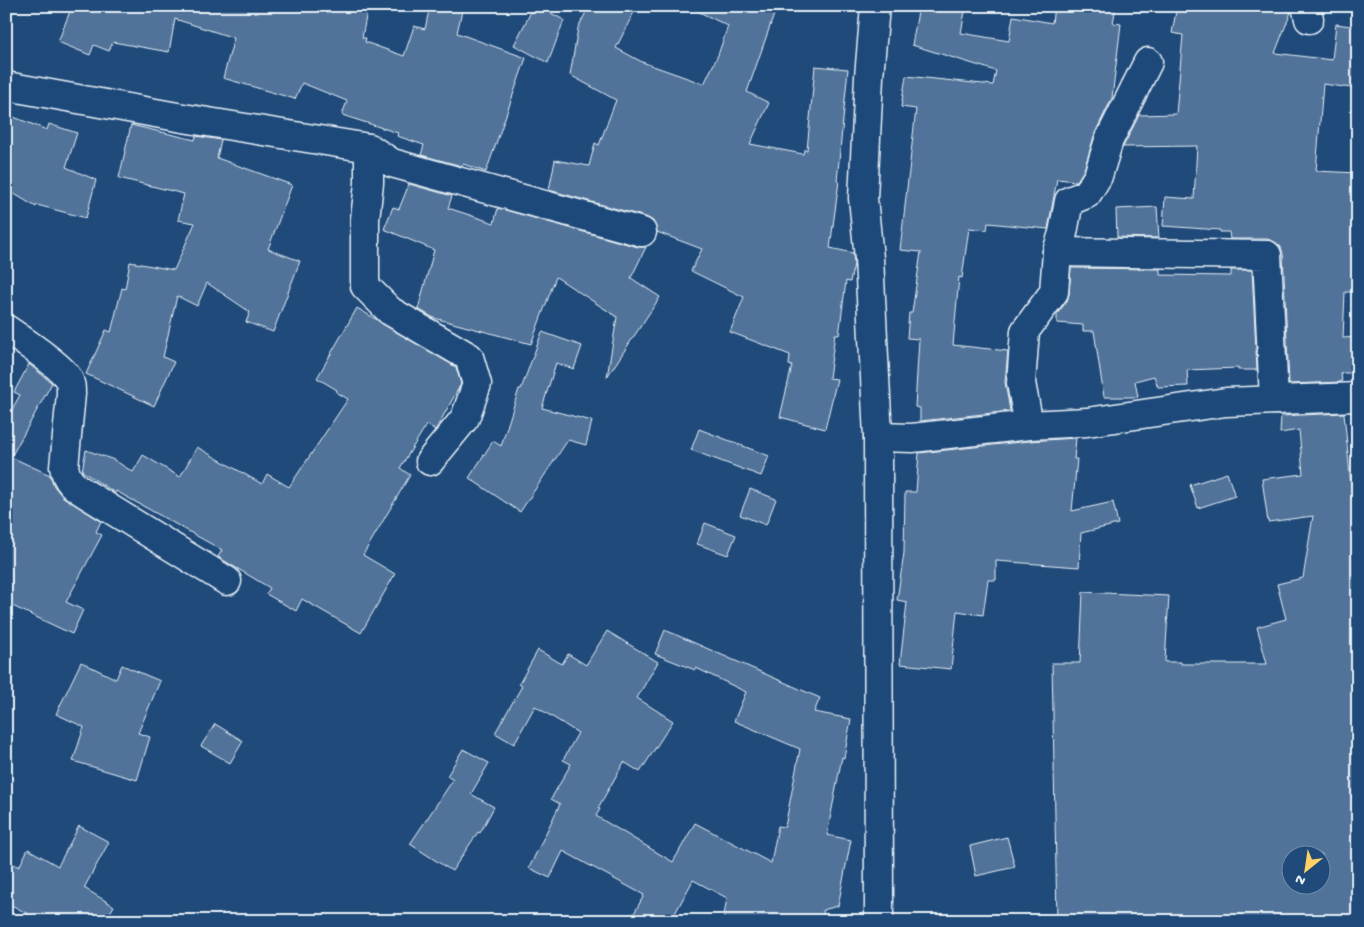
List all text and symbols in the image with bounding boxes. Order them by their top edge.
north arrow [1282,844,1332,894]
text: N [1293,869,1309,889]

